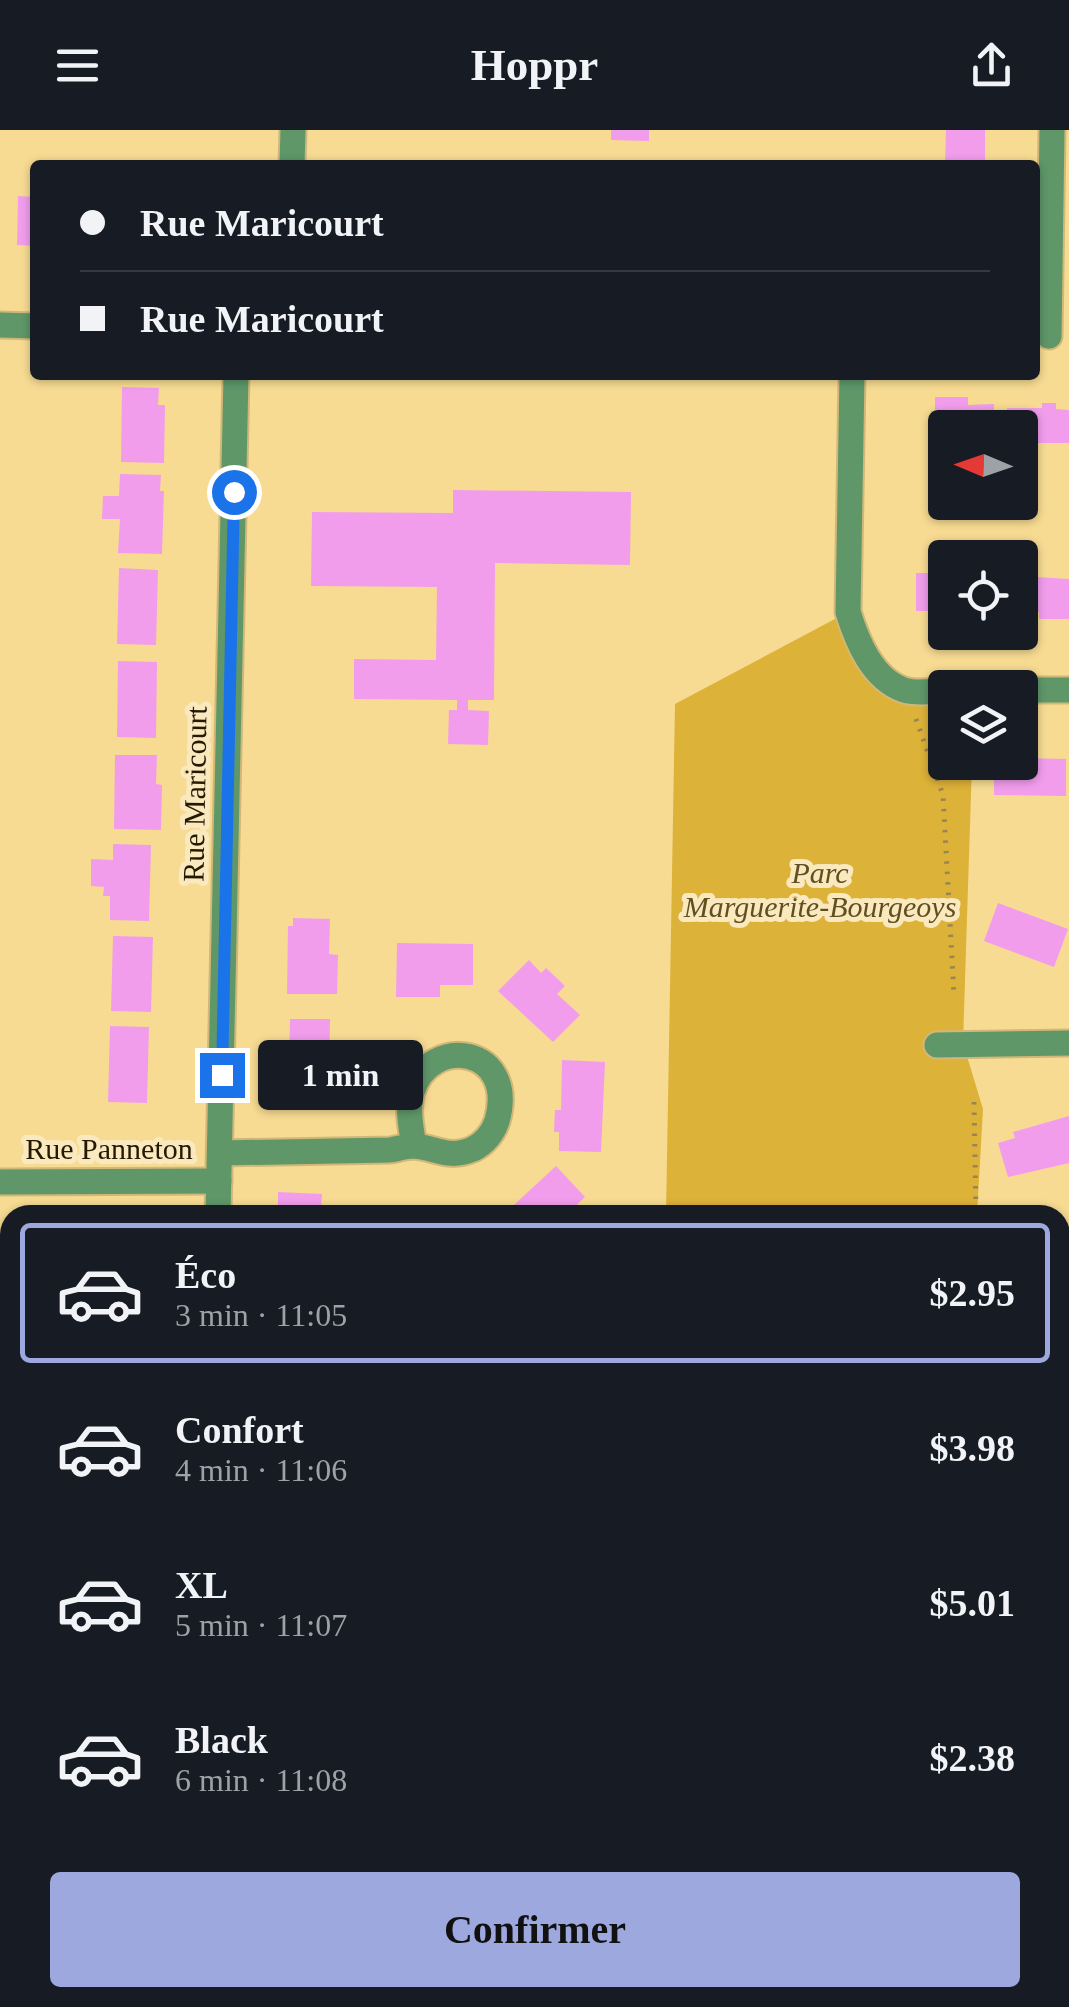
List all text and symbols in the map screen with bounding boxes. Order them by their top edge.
icon: menu [50,38,105,93]
icon: share [964,38,1019,93]
text: Hoppr [471,40,598,90]
text: Rue Maricourt [140,202,384,244]
text: Rue Maricourt [140,298,384,340]
north arrow [928,410,1038,520]
map controls [928,410,1038,780]
route start [212,470,257,515]
button: locate [928,540,1038,650]
button: layers [928,670,1038,780]
street label: Rue Maricourt [176,705,213,882]
park label: Parc Marguerite-Bourgeoys [683,856,956,923]
callout: 1 min [257,1040,422,1110]
route end [200,1053,245,1098]
text: 1 min [302,1057,379,1093]
street label: Rue Panneton [25,1132,193,1165]
icon: car [55,1248,145,1338]
text: Éco [175,1254,236,1296]
text: $2.95 [930,1272,1015,1314]
text: 3 min · 11:05 [175,1297,347,1333]
icon: car [55,1403,145,1493]
text: Confort [175,1409,304,1451]
text: $3.98 [930,1427,1015,1469]
text: 4 min · 11:06 [175,1452,347,1488]
icon: car [55,1558,145,1648]
text: XL [175,1564,228,1606]
text: $5.01 [930,1582,1015,1624]
text: 5 min · 11:07 [175,1607,347,1643]
icon: car [55,1713,145,1803]
text: Black [175,1719,268,1761]
text: $2.38 [930,1737,1015,1779]
text: 6 min · 11:08 [175,1762,347,1798]
button: Confirmer [50,1872,1020,1987]

